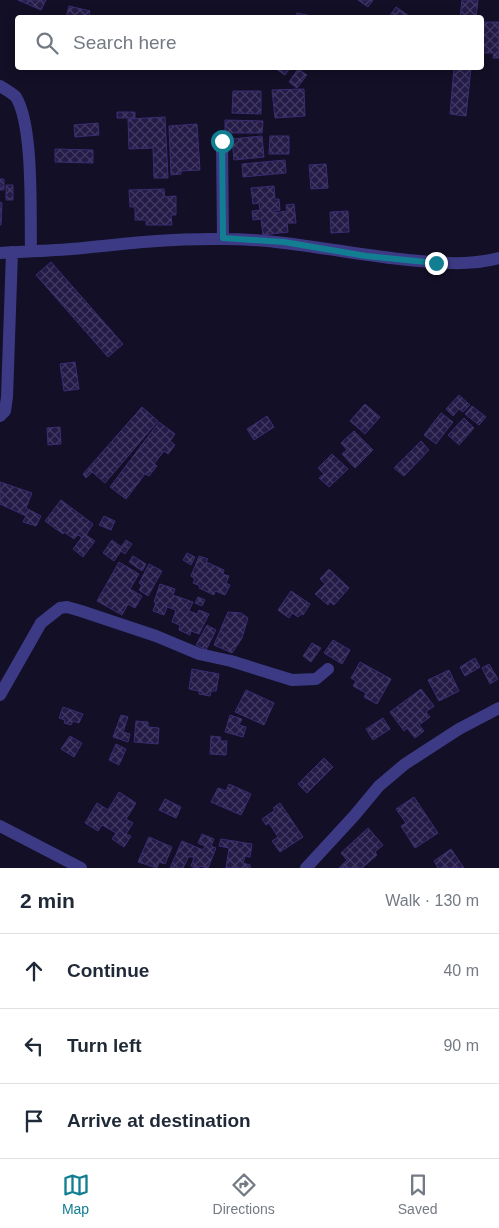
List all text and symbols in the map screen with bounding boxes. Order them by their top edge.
search box [15,15,484,70]
icon: search [33,29,61,57]
text: Search here [73,32,177,53]
route start [211,130,234,153]
route end [425,252,448,275]
text: 2 min [20,889,75,912]
text: Walk · 130 m [385,892,479,909]
icon: ahead [20,957,48,985]
text: Continue [67,960,149,981]
text: 40 m [443,962,479,979]
icon: left [20,1032,48,1060]
text: Turn left [67,1035,142,1056]
text: 90 m [443,1037,479,1054]
icon: arrive [20,1107,48,1135]
text: Arrive at destination [67,1110,251,1131]
tab: Map [62,1171,90,1217]
tab: Directions [213,1171,275,1217]
tab: Saved [398,1171,437,1217]

